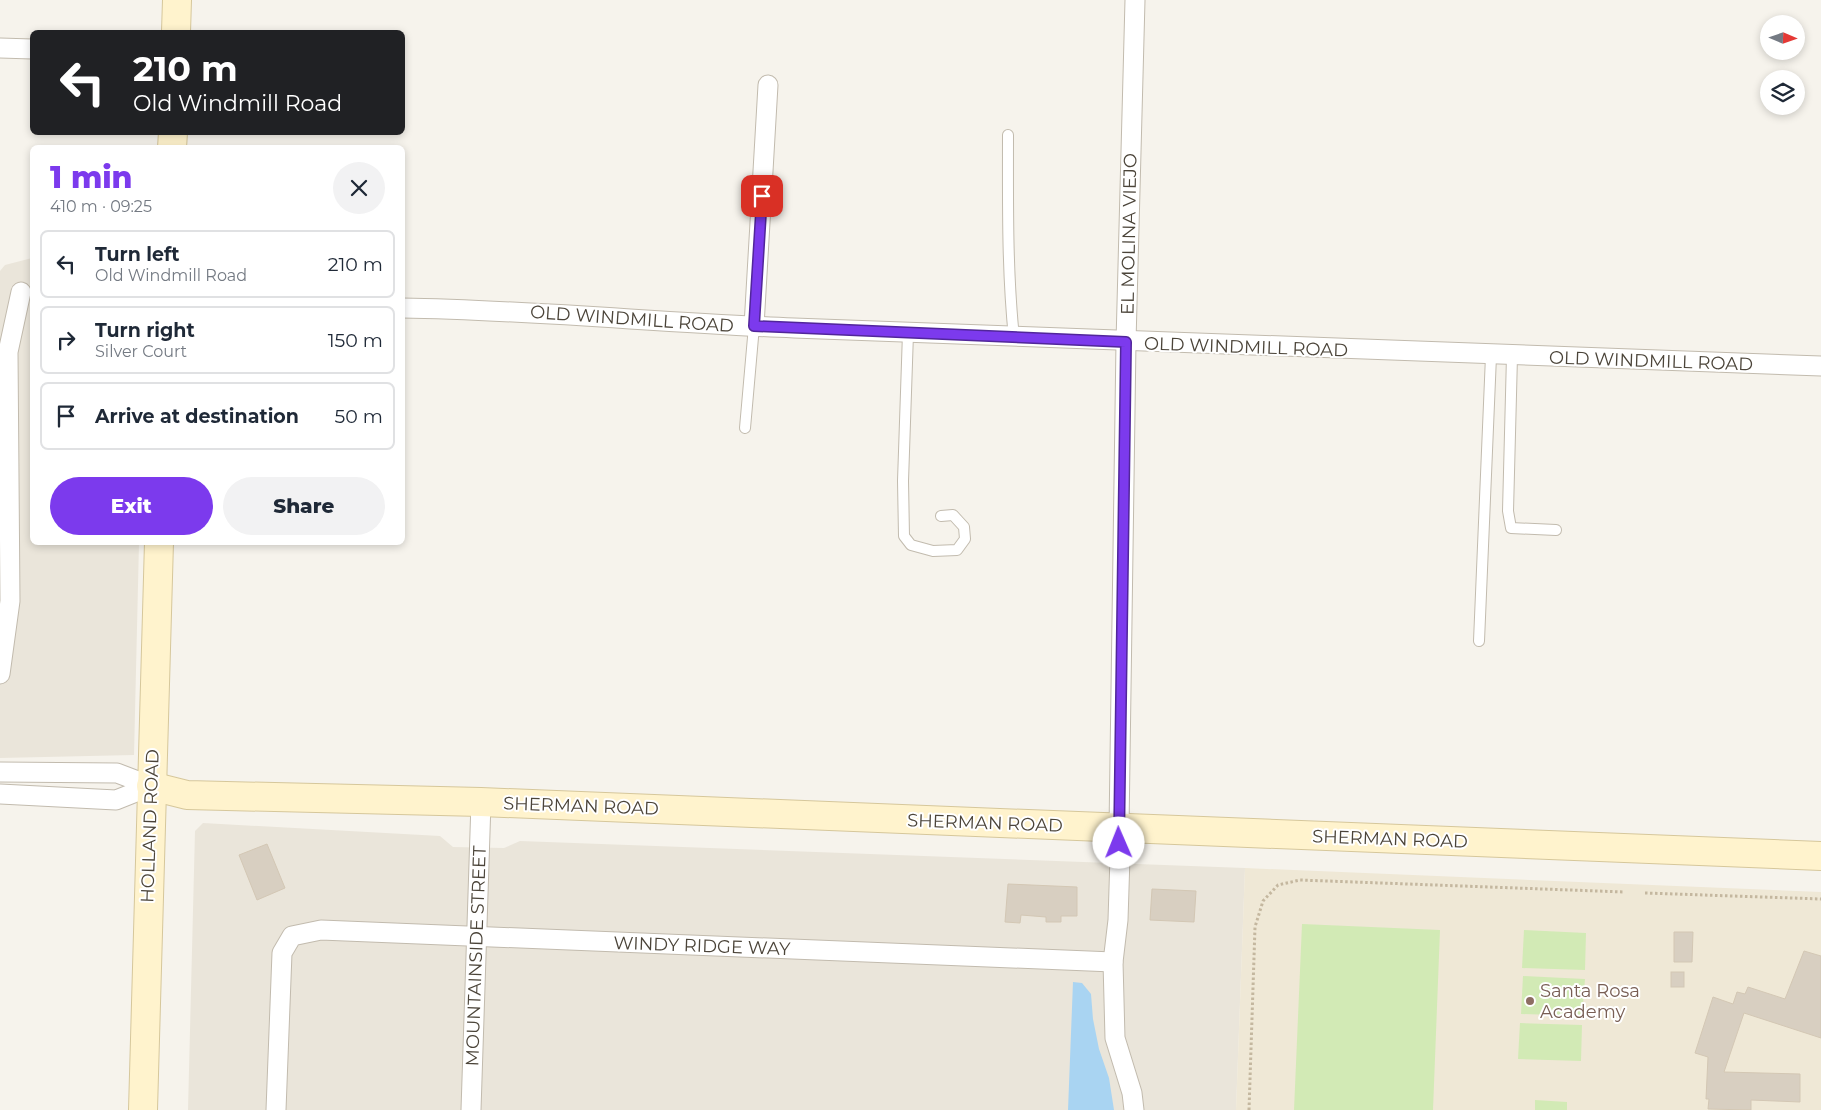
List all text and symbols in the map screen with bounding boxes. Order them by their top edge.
north arrow [1760,15,1805,60]
map controls [1760,15,1805,115]
text: 210 m [133,47,238,90]
icon: left [50,50,115,115]
button: layers [1760,70,1805,115]
text: Old Windmill Road [133,90,342,117]
street label: EL MOLINA VIEJO [1117,153,1141,315]
text: 1 min [50,159,133,196]
button: close [333,162,385,214]
pin [741,175,783,217]
icon: arrive [748,182,776,210]
text: 410 m · 09:25 [50,197,152,216]
text: Turn left [95,243,180,266]
icon: left [52,250,80,278]
text: 210 m [328,253,383,276]
text: Old Windmill Road [95,266,247,285]
street label: OLD WINDMILL ROAD [529,301,735,337]
text: Turn right [95,319,195,342]
icon: right [52,326,80,354]
text: 150 m [328,329,383,352]
street label: OLD WINDMILL ROAD [1144,332,1348,362]
text: Silver Court [95,342,187,361]
street label: OLD WINDMILL ROAD [1549,346,1753,376]
icon: arrive [52,402,80,430]
text: Arrive at destination [95,405,299,428]
text: 50 m [335,405,383,428]
button: Exit [50,477,213,535]
button: Share [223,477,385,535]
street label: HOLLAND ROAD [136,749,164,903]
street label: SHERMAN ROAD [503,792,659,820]
street label: SHERMAN ROAD [907,809,1063,837]
position arrow [1092,816,1144,868]
street label: SHERMAN ROAD [1312,825,1468,853]
street label: MOUNTAINSIDE STREET [461,845,491,1067]
street label: WINDY RIDGE WAY [613,932,791,960]
place label: Santa Rosa Academy [1540,980,1640,1023]
marker: Santa Rosa Academy [1524,995,1536,1007]

